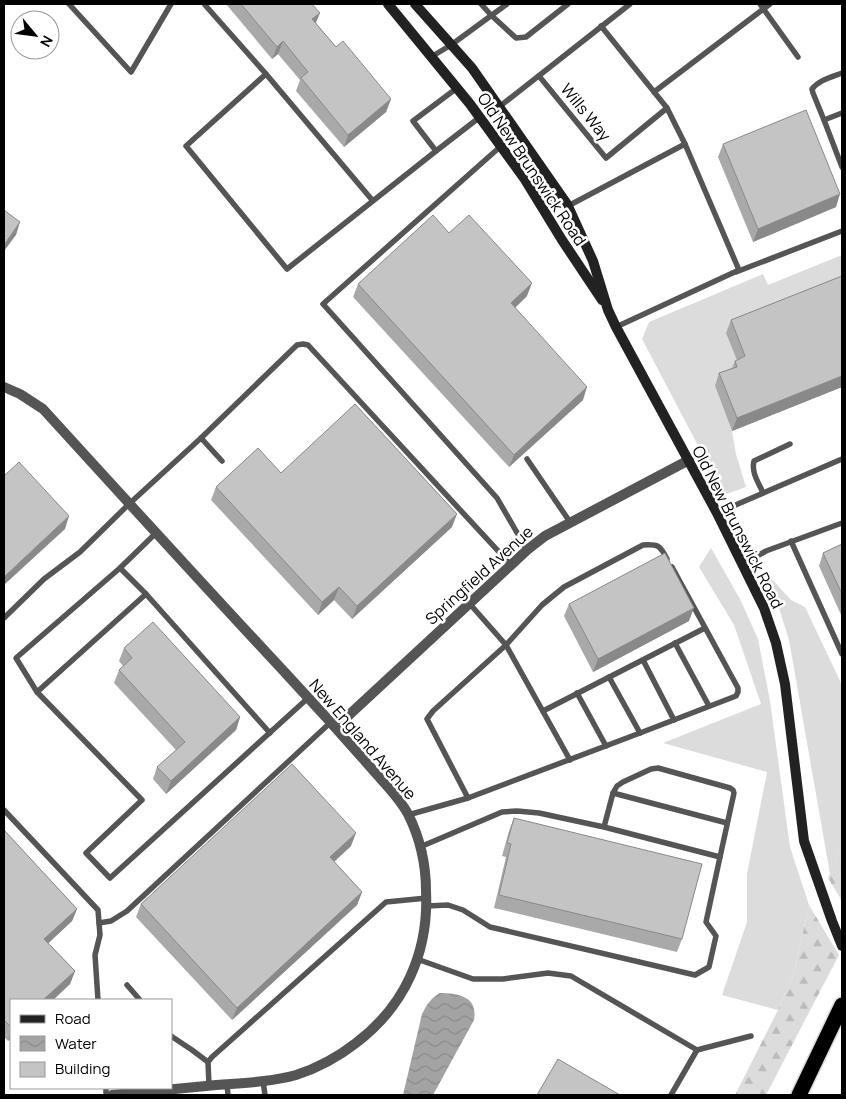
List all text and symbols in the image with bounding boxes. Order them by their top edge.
north arrow [10,10,60,60]
text: N [36,33,58,51]
street label: Wills Way [556,78,616,146]
street label: Old New Brunswick Road [473,88,591,250]
street label: Old New Brunswick Road [687,442,789,612]
street label: Springfield Avenue [420,521,538,629]
street label: New England Avenue [304,674,422,804]
legend [10,999,172,1089]
text: Road [55,1008,91,1029]
text: Water [55,1033,97,1054]
text: Building [55,1058,110,1079]

